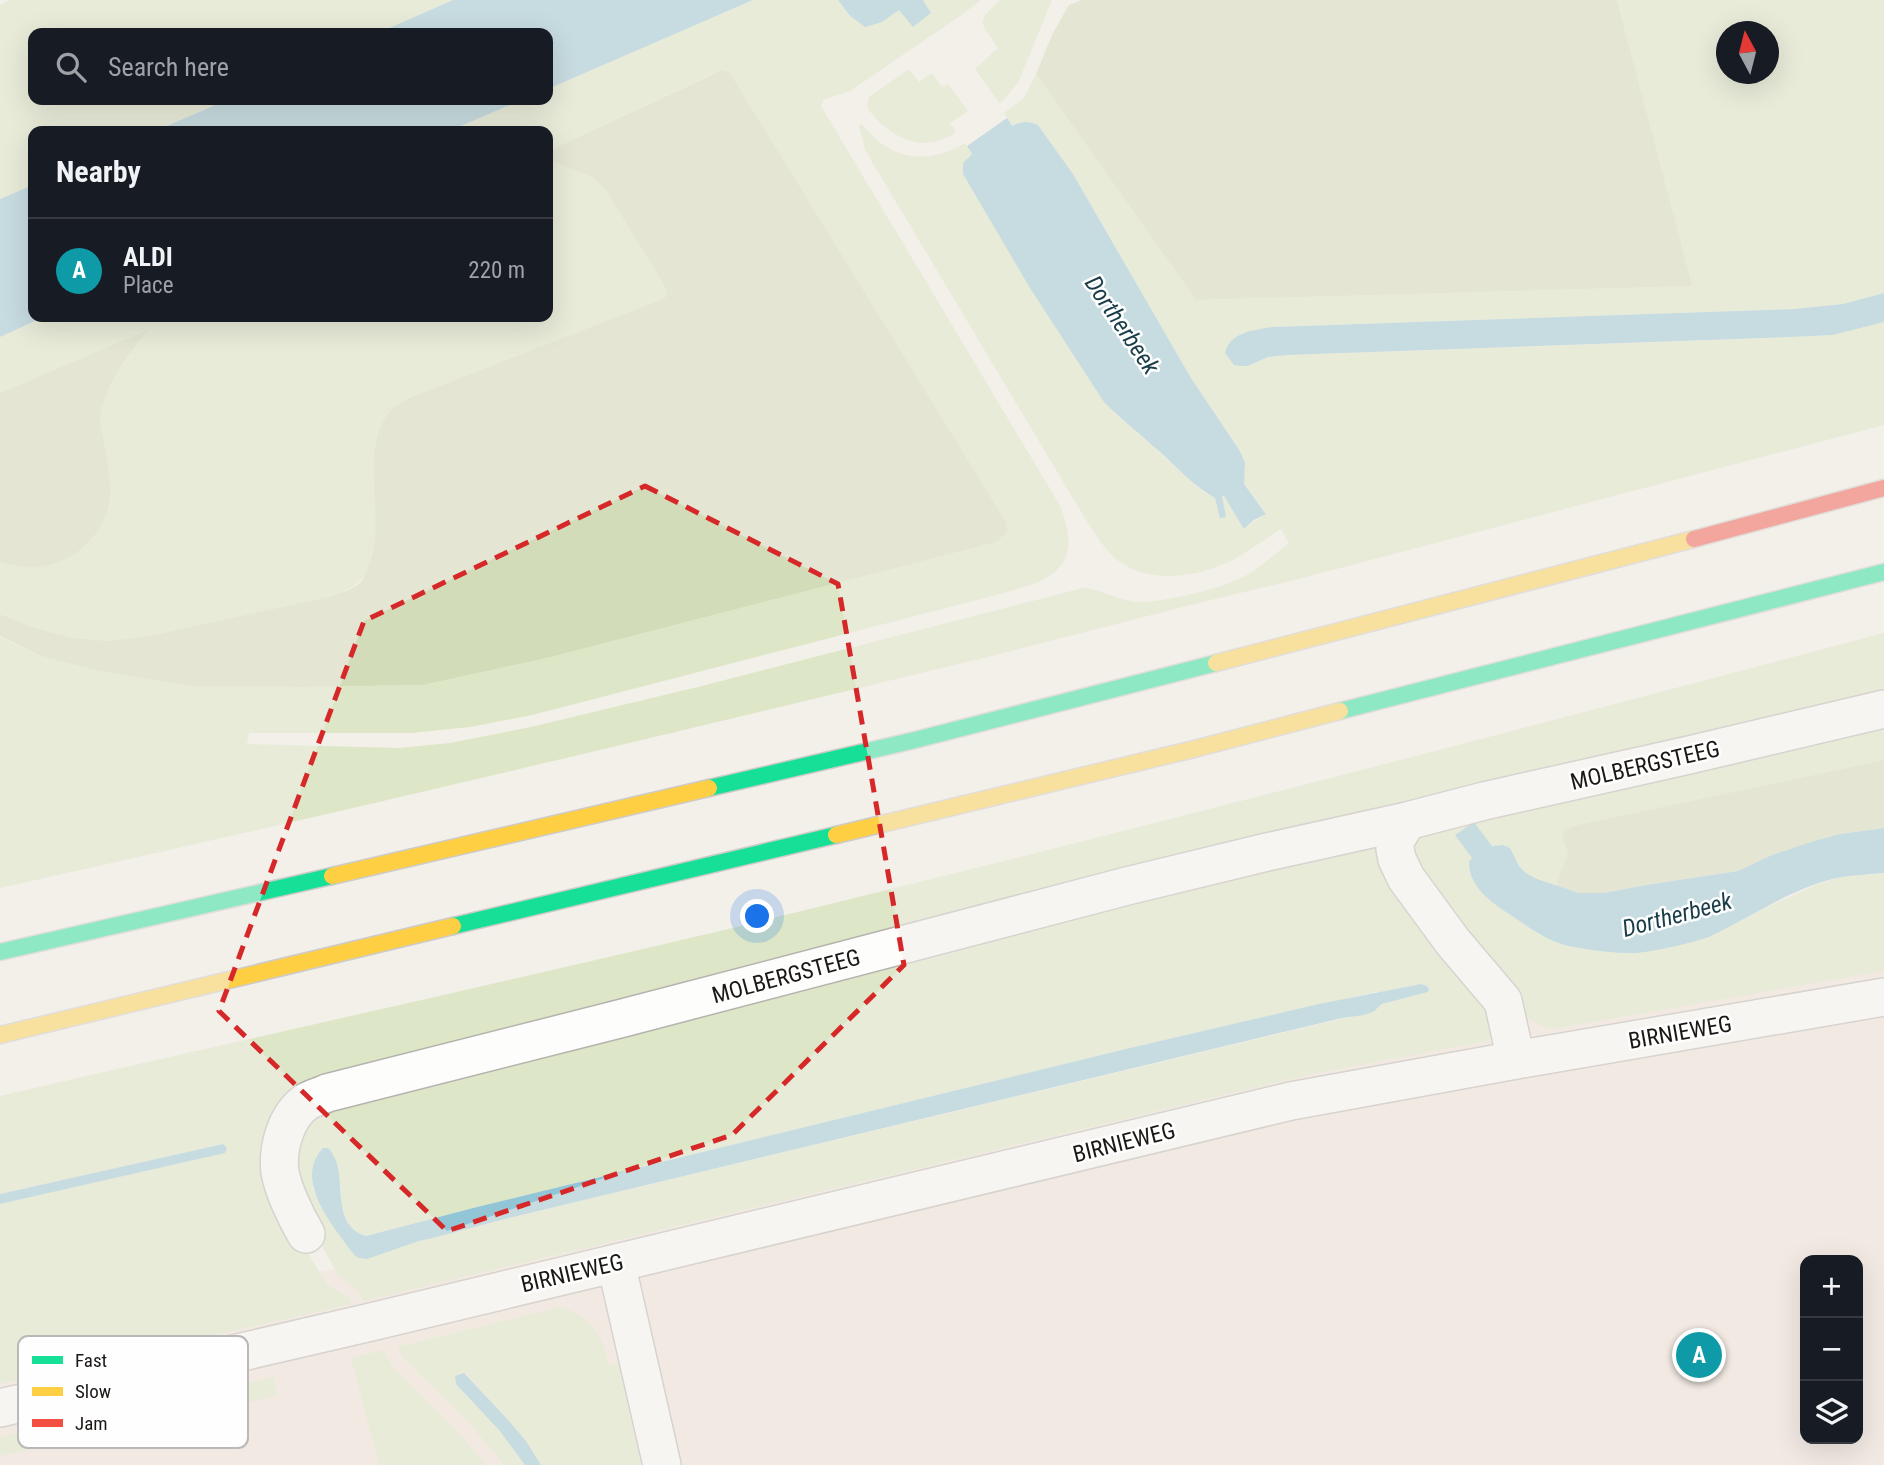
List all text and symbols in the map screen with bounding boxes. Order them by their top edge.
north arrow [1716,21,1779,84]
search box [28,28,553,105]
icon: search [52,48,90,86]
text: Search here [108,52,229,82]
text: Nearby [56,154,141,189]
text: ALDI [123,242,173,272]
text: A [72,257,86,284]
text: 220 m [468,257,525,284]
water label: Dortherbeek [1079,271,1165,380]
text: Place [123,272,173,299]
street label: MOLBERGSTEEG [1568,735,1722,796]
water label: Dortherbeek [1619,887,1735,943]
your location [740,899,774,933]
street label: MOLBERGSTEEG [709,944,863,1009]
street label: BIRNIEWEG [1626,1010,1734,1055]
street label: BIRNIEWEG [1070,1117,1178,1168]
street label: BIRNIEWEG [518,1249,626,1298]
map controls [1800,1255,1863,1444]
button: + [1800,1255,1863,1318]
button: − [1800,1318,1863,1381]
pin: A [1676,1329,1722,1381]
legend [18,1336,248,1448]
text: Fast [75,1349,107,1372]
text: Slow [75,1380,111,1403]
button: layers [1800,1381,1863,1444]
text: Jam [75,1412,108,1435]

